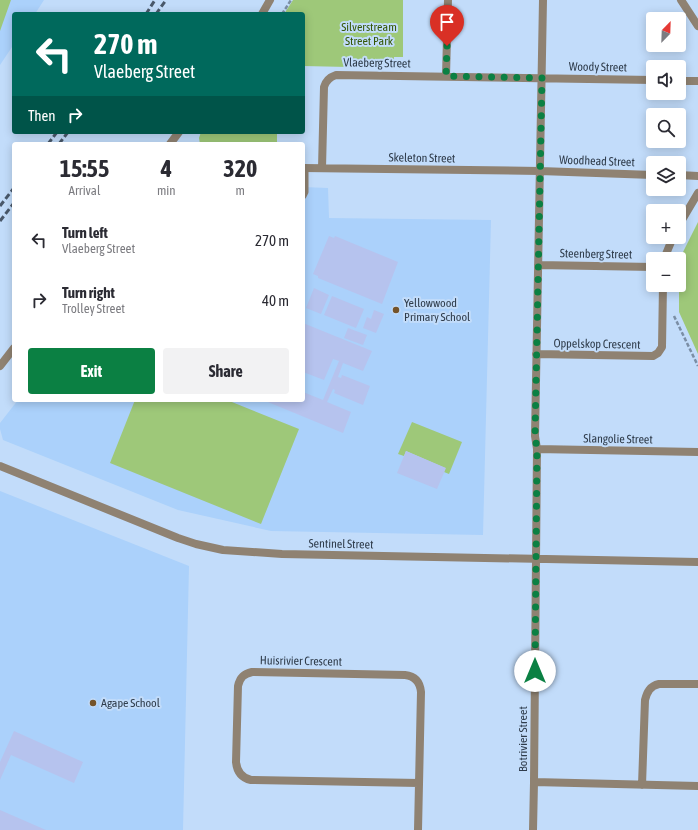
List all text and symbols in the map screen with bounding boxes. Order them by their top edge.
pin [430,5,464,46]
icon: arrive [436,11,458,33]
north arrow [646,12,686,52]
map controls [646,12,686,292]
park label: Silverstream Street Park [341,20,397,48]
icon: left [28,28,80,80]
text: 270 m [94,28,157,60]
street label: Vlaeberg Street [343,55,411,71]
street label: Woody Street [569,59,628,75]
button: sound [646,60,686,100]
text: Vlaeberg Street [94,61,195,82]
icon: right [64,104,86,126]
text: Then [28,107,56,124]
button: search [646,108,686,148]
street label: Skeleton Street [388,150,456,166]
street label: Woodhead Street [559,153,636,169]
text: 15:55 [60,155,109,182]
text: 4 [161,155,172,182]
text: 320 [223,155,257,182]
button: layers [646,156,686,196]
text: Arrival [69,183,100,198]
text: min [157,183,176,198]
text: m [236,183,245,198]
button: + [646,204,686,244]
text: Turn left [62,224,108,241]
icon: left [28,229,50,251]
text: 270 m [255,232,289,249]
text: Vlaeberg Street [62,241,135,256]
street label: Steenberg Street [560,246,633,262]
button: − [646,252,686,292]
text: Turn right [62,284,115,301]
icon: right [28,289,50,311]
text: 40 m [262,292,289,309]
place label: Yellowwood Primary School [404,296,471,324]
text: Trolley Street [62,301,125,316]
marker: Yellowwood Primary School [391,305,401,315]
street label: Oppelskop Crescent [553,336,641,352]
button: Exit [28,348,155,394]
button: Share [163,348,289,394]
street label: Slangolie Street [583,431,653,447]
street label: Sentinel Street [308,536,374,552]
position arrow [514,650,556,692]
street label: Huisrivier Crescent [260,653,343,669]
place label: Agape School [101,696,161,710]
marker: Agape School [88,698,98,708]
street label: Botrivier Street [516,706,530,772]

